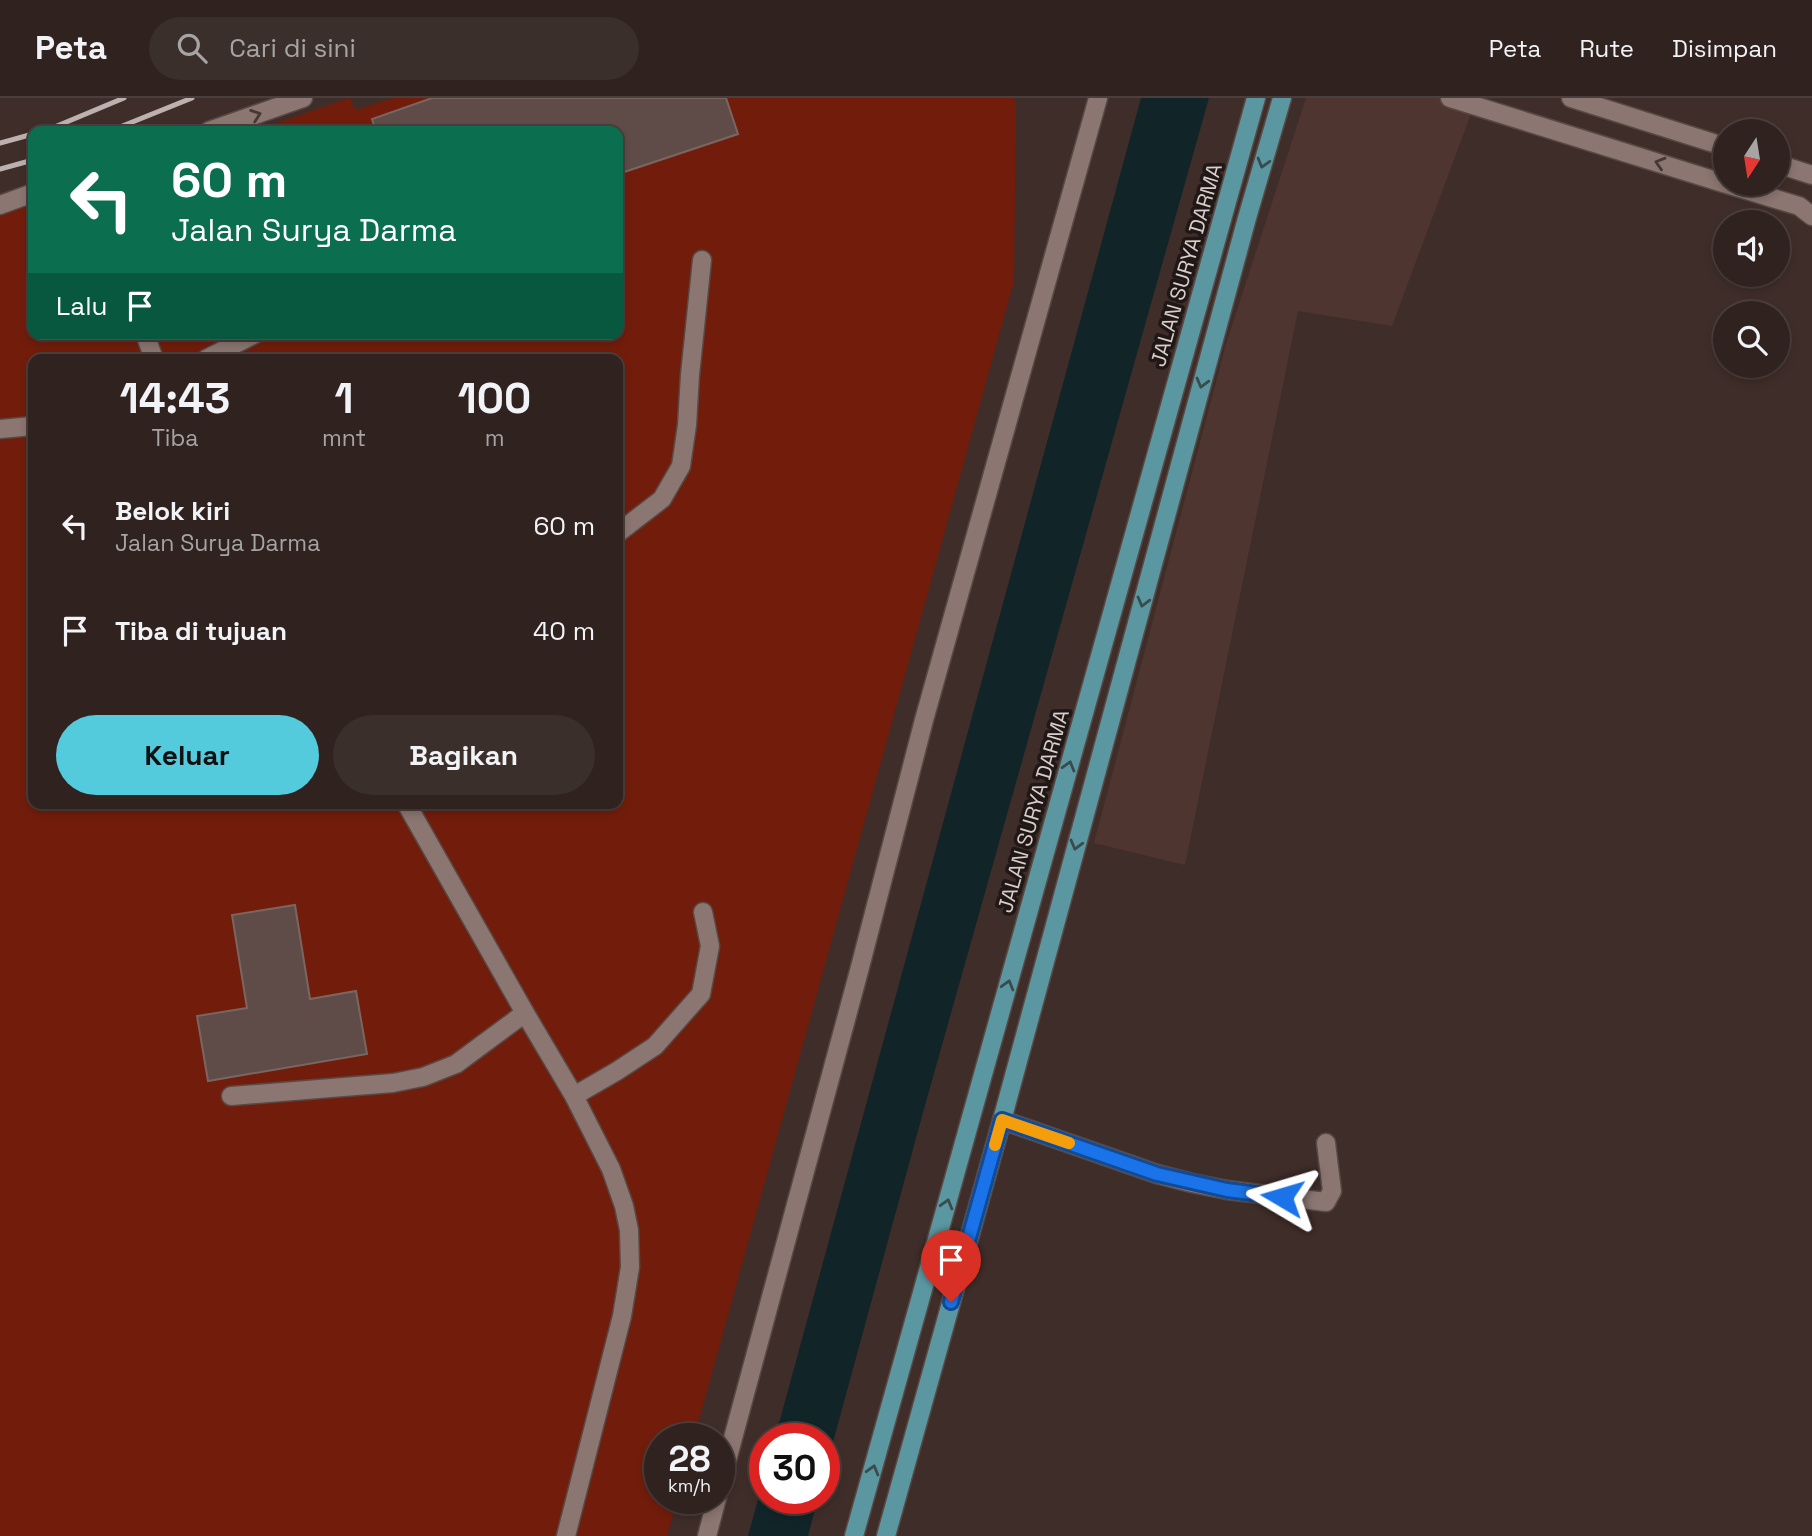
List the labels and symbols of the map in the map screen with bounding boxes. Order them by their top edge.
one-way arrow [250,109,262,123]
north arrow [1713,119,1790,196]
one-way arrow [1257,157,1271,169]
one-way arrow [1655,157,1667,172]
street label: JALAN SURYA DARMA [1144,160,1228,370]
one-way arrow [1196,377,1210,389]
one-way arrow [1136,596,1151,608]
street label: JALAN SURYA DARMA [991,706,1075,916]
one-way arrow [1061,760,1076,772]
one-way arrow [1070,839,1085,851]
one-way arrow [1000,979,1015,991]
position arrow [1245,1160,1319,1234]
one-way arrow [939,1198,953,1210]
pin [921,1230,981,1302]
speed limit sign: 30 [749,1423,840,1514]
one-way arrow [864,1464,879,1476]

